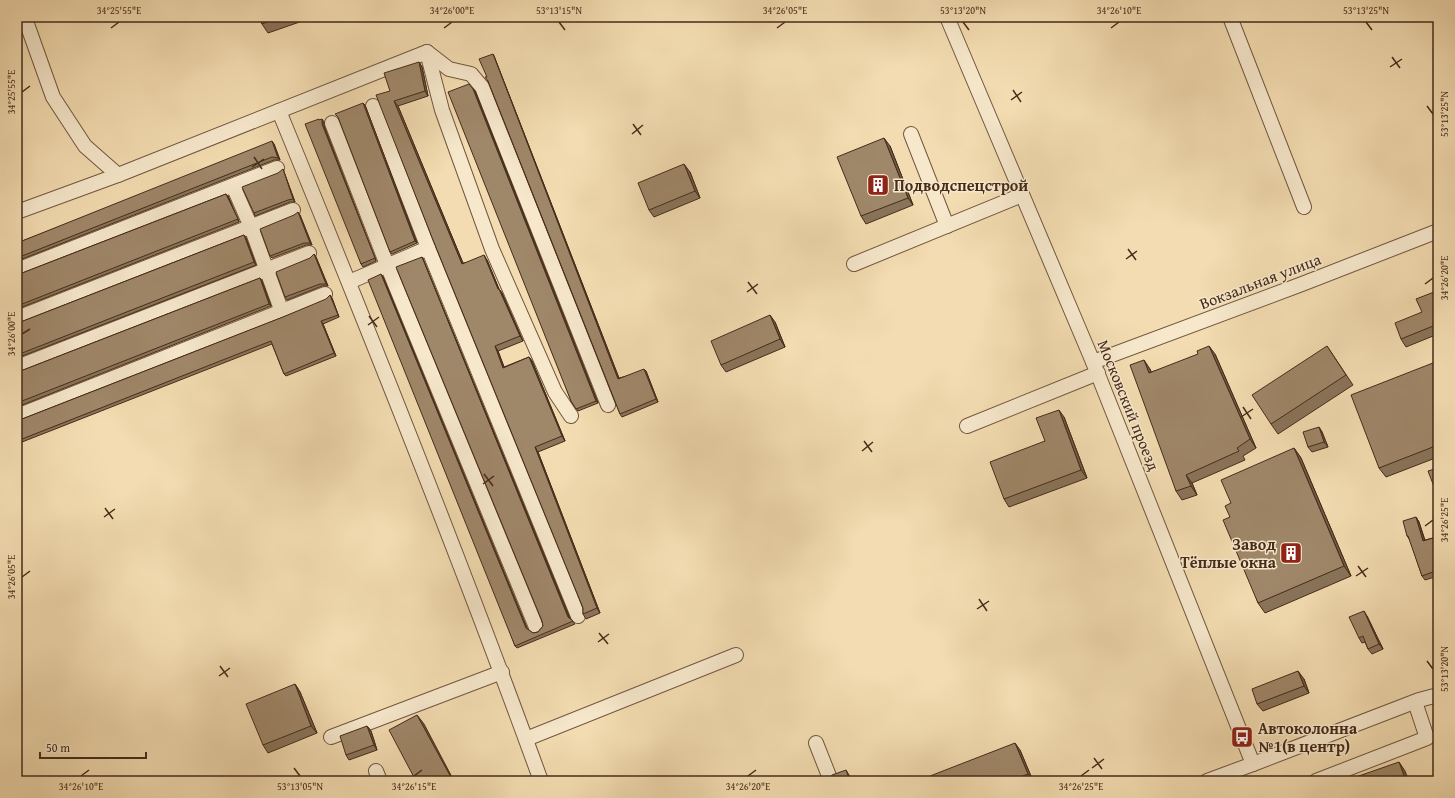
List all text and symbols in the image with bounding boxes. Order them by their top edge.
text: 34°25'55"E [97,3,141,18]
text: 34°26'00"E [430,3,474,18]
text: 53°13'15"N [536,3,582,18]
text: 34°26'05"E [763,3,807,18]
text: 53°13'20"N [940,3,986,18]
text: 34°26'10"E [1097,3,1141,18]
text: 53°13'25"N [1343,3,1389,18]
text: 34°25'55"E [4,70,19,114]
text: 53°13'25"N [1437,91,1452,137]
building icon: Подводспецстрой [865,172,891,198]
place label: Подводспецстрой [894,173,1028,197]
street label: Вокзальная улица [1196,247,1325,315]
text: 34°26'20"E [1437,256,1452,300]
text: 34°26'00"E [4,312,19,356]
street label: Московский проезд [1092,336,1166,474]
text: 34°26'25"E [1437,498,1452,542]
place label: Завод Тёплые окна [1180,532,1277,574]
building icon: Завод Тёплые окна [1278,540,1304,566]
text: 34°26'05"E [4,555,19,599]
text: 53°13'20"N [1437,646,1452,692]
place label: Автоколонна №1(в центр) [1258,716,1358,758]
bus stop icon: Автоколонна №1(в центр) [1229,724,1255,750]
scale bar [40,734,146,760]
text: 50 m [46,739,70,756]
text: 34°26'10"E [59,779,103,794]
text: 53°13'05"N [277,779,323,794]
text: 34°26'15"E [392,779,436,794]
text: 34°26'20"E [726,779,770,794]
text: 34°26'25"E [1059,779,1103,794]

